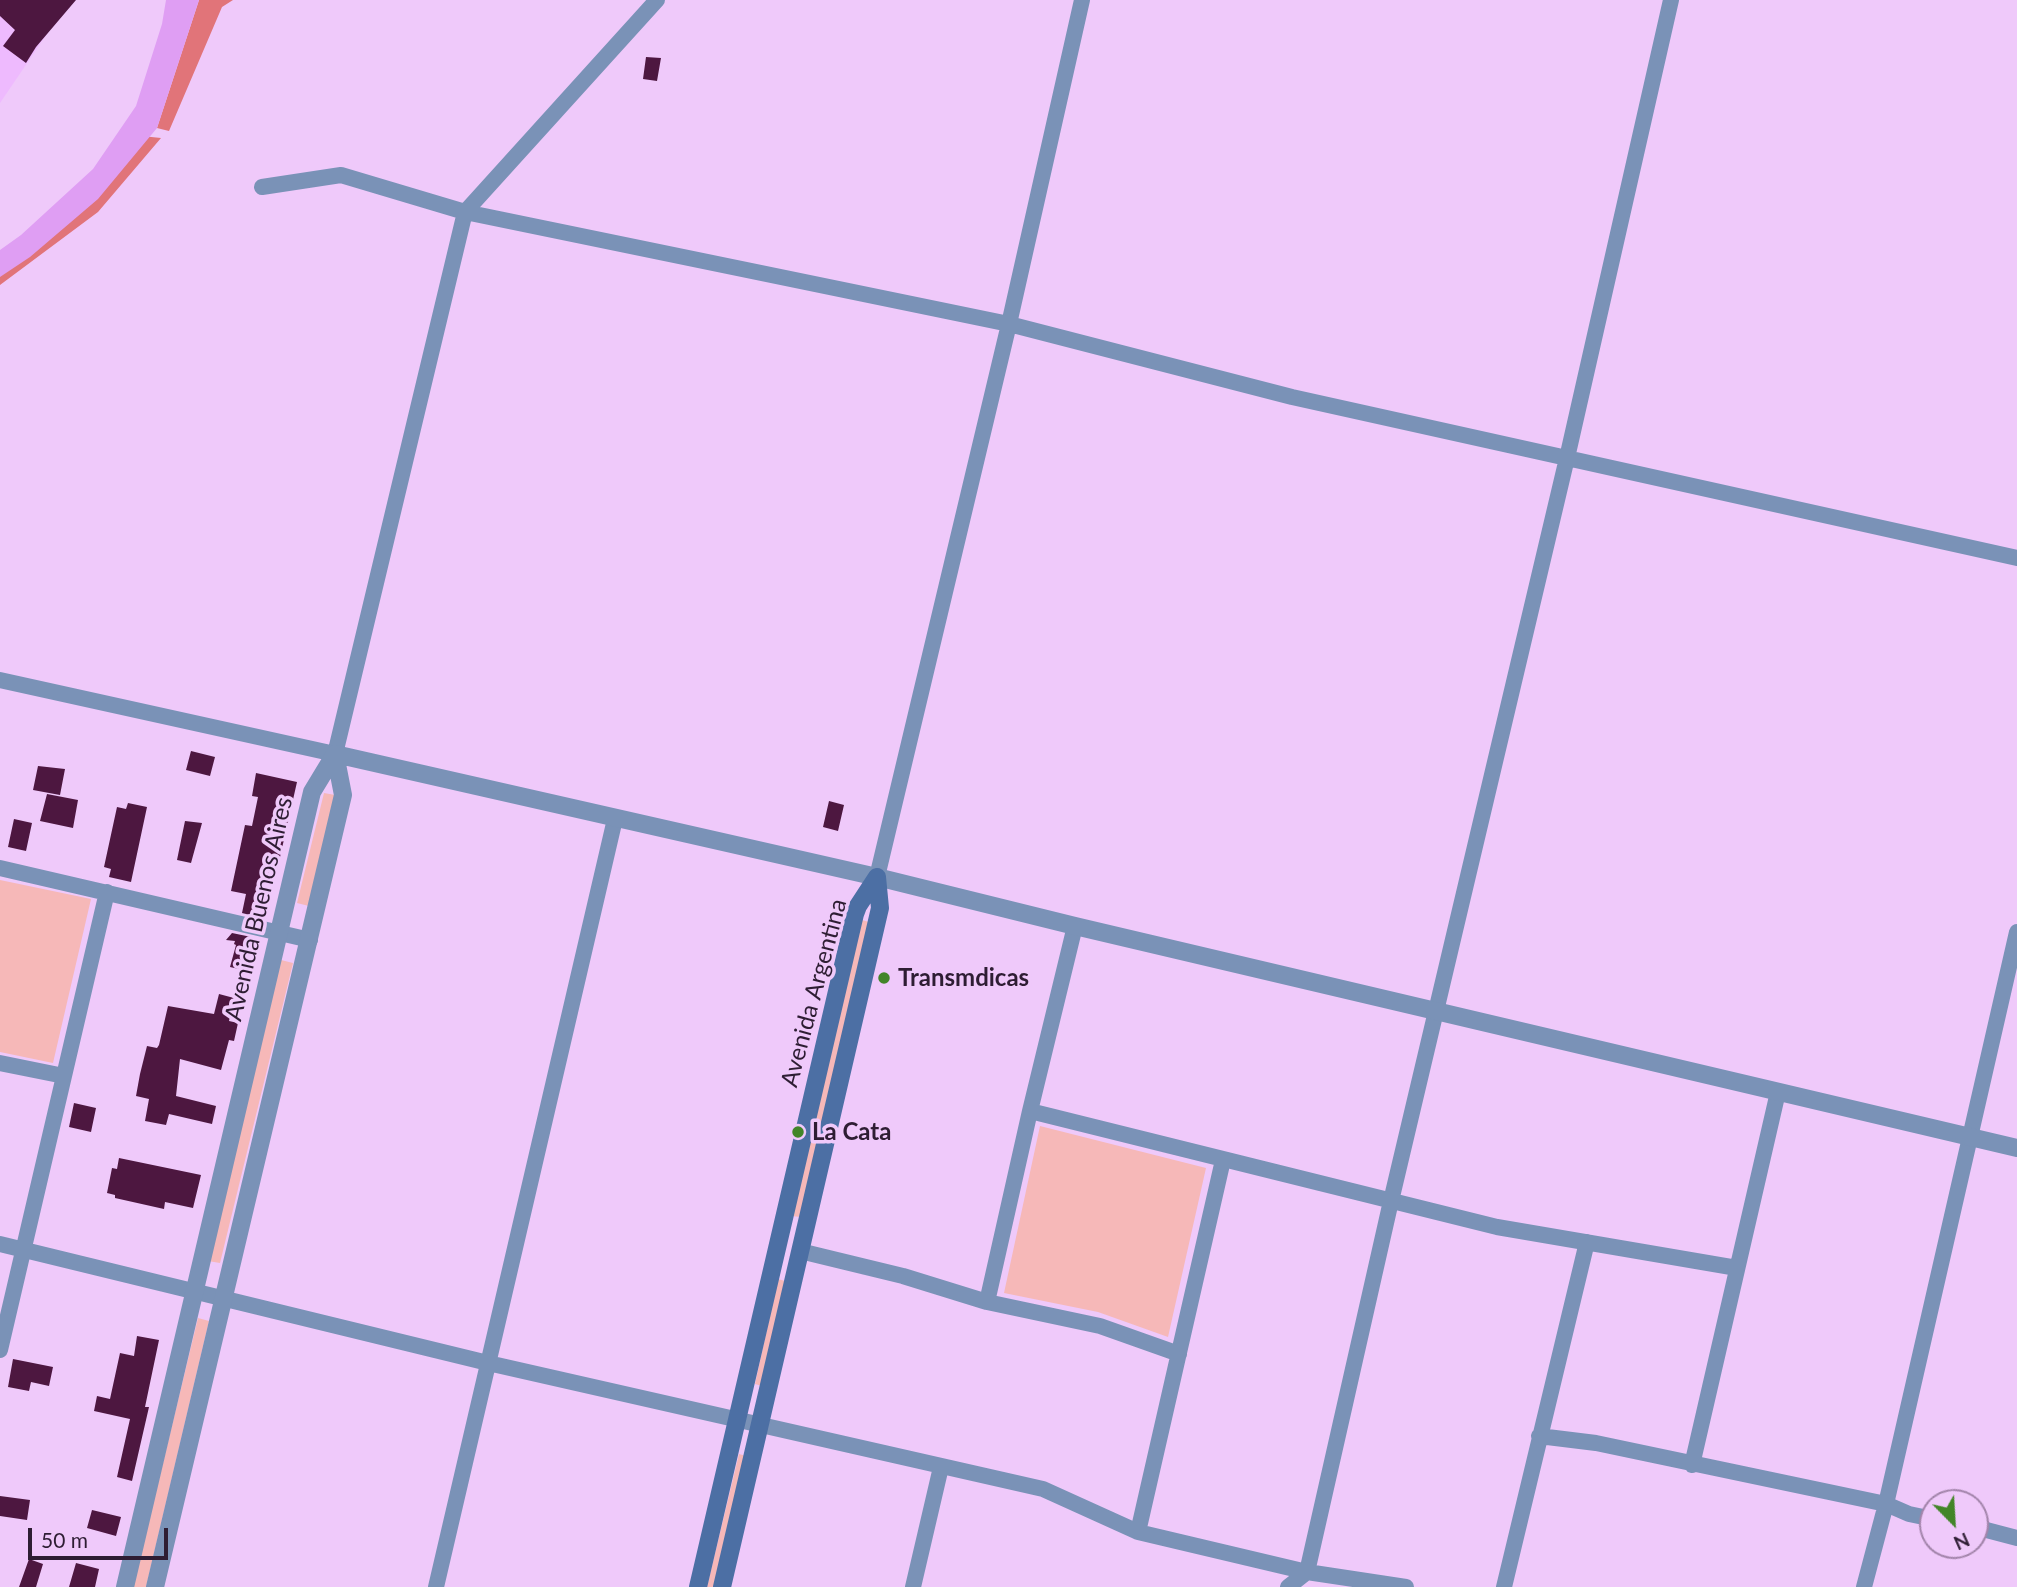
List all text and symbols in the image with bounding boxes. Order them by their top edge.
street label: Avenida Buenos Aires [219,794,299,1024]
street label: Avenida Argentina [775,896,853,1090]
place label: Transmdicas [898,964,1029,992]
marker: Transmdicas [876,970,892,986]
place label: La Cata [812,1118,891,1146]
marker: La Cata [790,1124,806,1140]
north arrow [1919,1489,1989,1559]
scale bar [32,1514,172,1558]
text: 50 m [41,1527,88,1552]
text: N [1951,1528,1973,1555]

